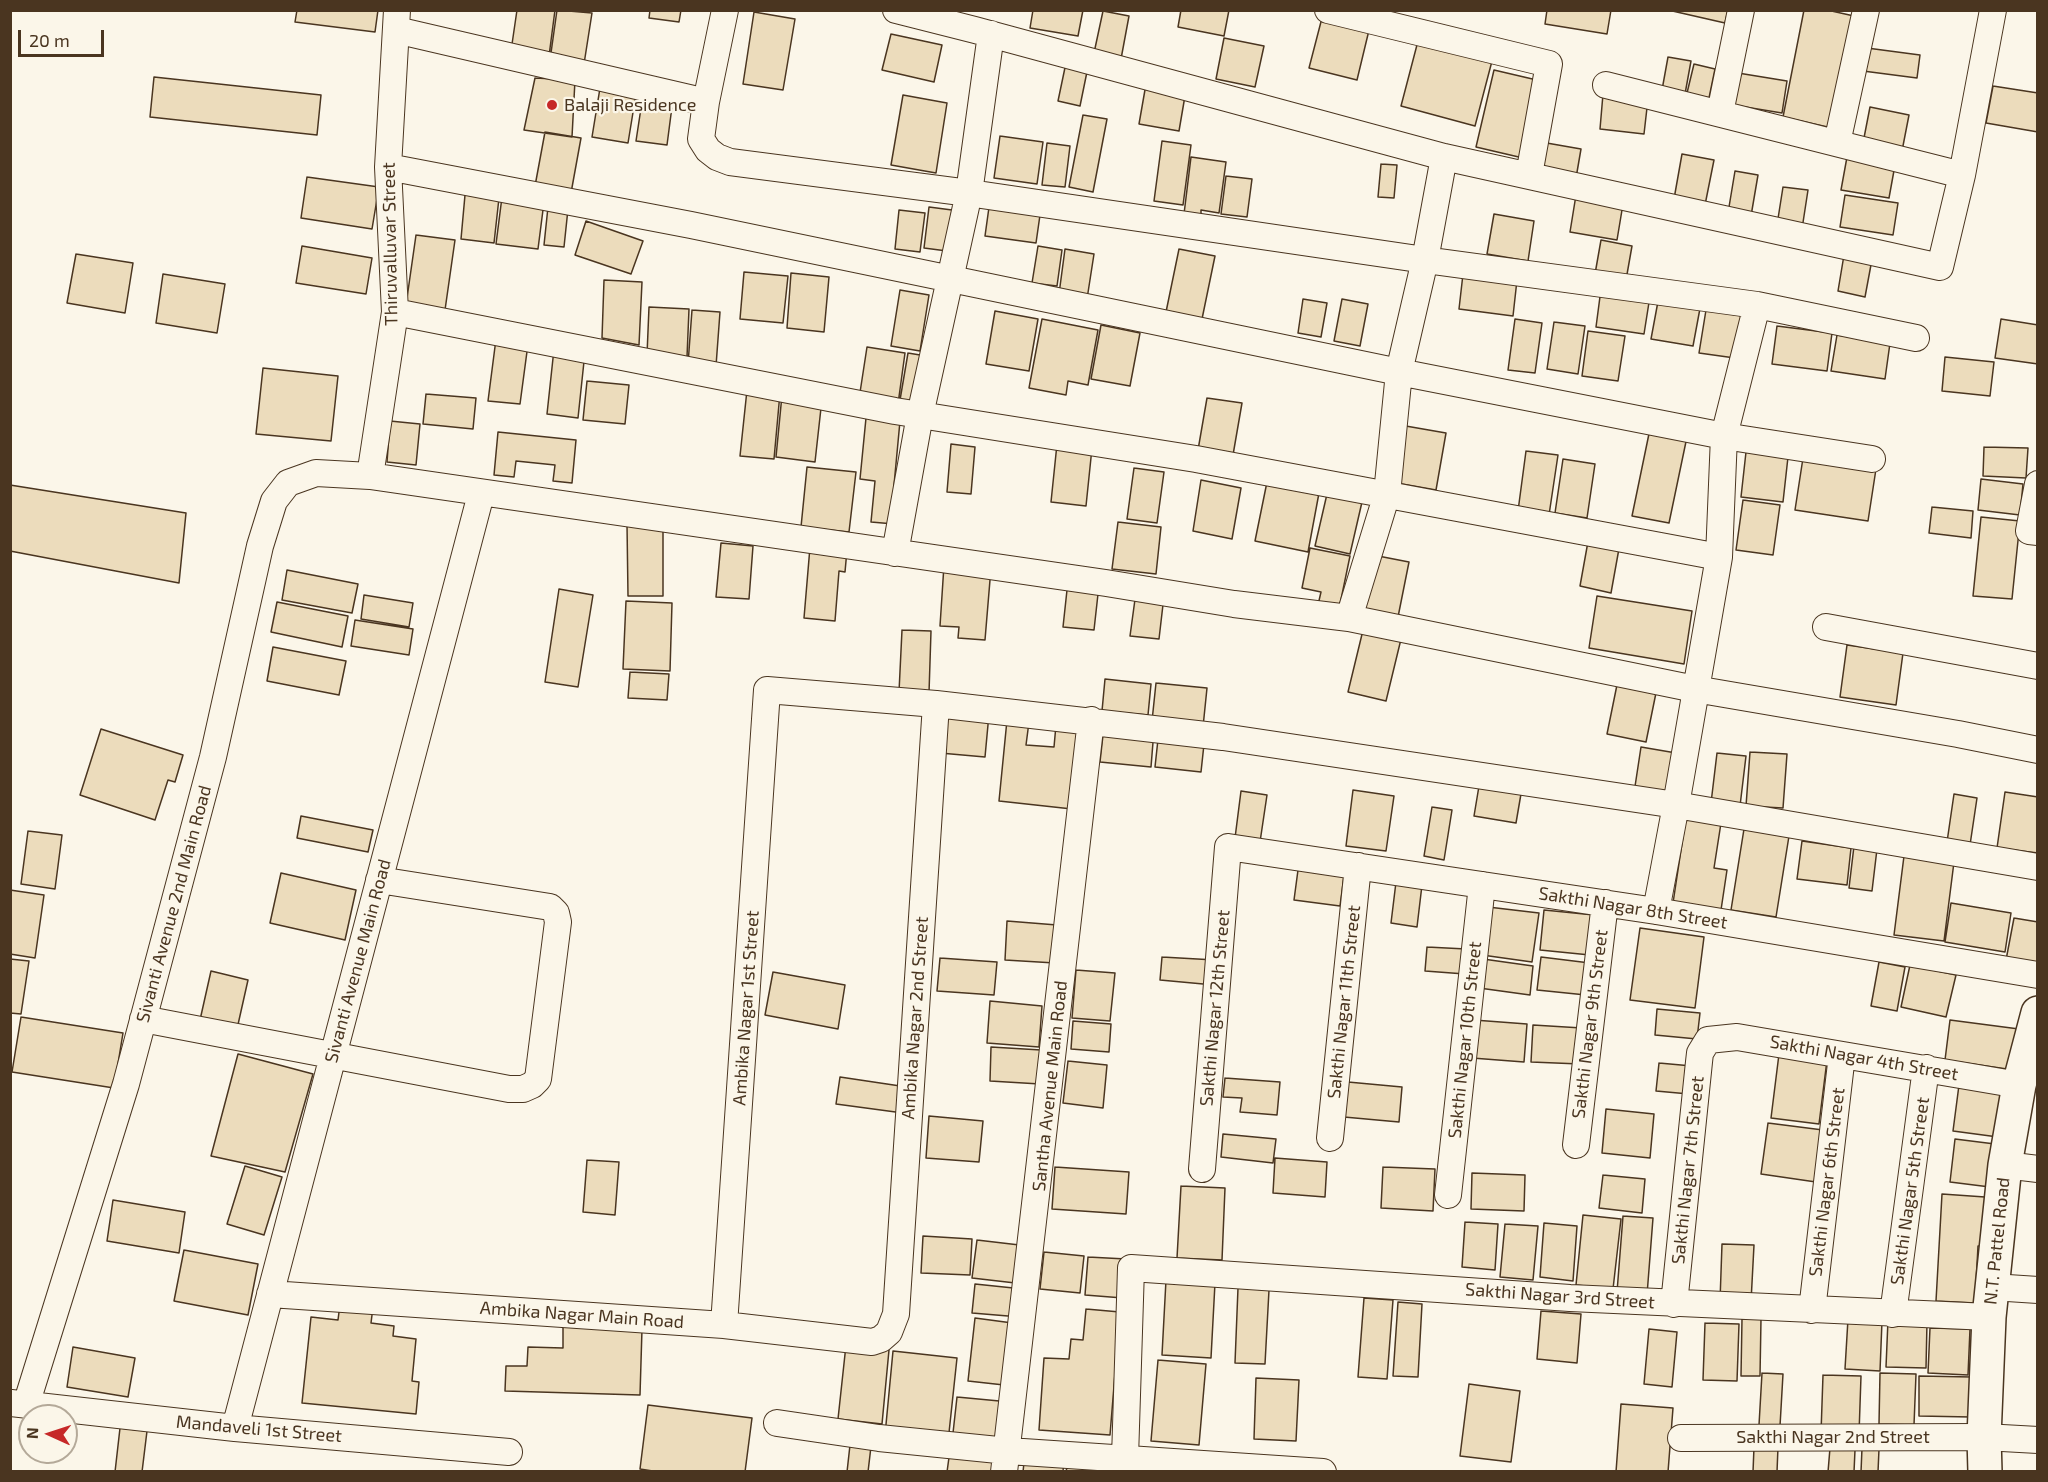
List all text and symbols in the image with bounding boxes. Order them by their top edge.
scale bar [21,18,106,56]
text: 20 m [29,29,70,51]
place label: Balaji Residence [564,94,696,116]
marker: Balaji Residence [545,98,559,112]
street label: Thiruvalluvar Street [378,162,402,326]
street label: Sivanti Avenue 2nd Main Road [132,783,216,1025]
street label: Sivanti Avenue Main Road [320,857,396,1065]
street label: Sakthi Nagar 8th Street [1537,882,1729,934]
street label: Sakthi Nagar 11th Street [1323,904,1365,1100]
street label: Sakthi Nagar 12th Street [1196,909,1234,1107]
street label: Ambika Nagar 1st Street [728,910,764,1106]
street label: Ambika Nagar 2nd Street [897,916,933,1120]
street label: Sakthi Nagar 9th Street [1568,928,1612,1120]
street label: Sakthi Nagar 10th Street [1444,940,1486,1140]
street label: Santha Avenue Main Road [1028,979,1072,1193]
street label: Sakthi Nagar 4th Street [1768,1031,1960,1085]
street label: Sakthi Nagar 7th Street [1667,1075,1709,1265]
street label: Sakthi Nagar 6th Street [1805,1086,1849,1278]
street label: Sakthi Nagar 5th Street [1886,1096,1934,1286]
street label: N.T. Pattel Road [1980,1176,2014,1306]
street label: Sakthi Nagar 3rd Street [1464,1279,1656,1313]
street label: Ambika Nagar Main Road [479,1297,685,1333]
north arrow [18,1404,78,1464]
street label: Mandaveli 1st Street [175,1411,343,1447]
street label: Sakthi Nagar 2nd Street [1736,1426,1930,1448]
text: N [22,1427,41,1439]

